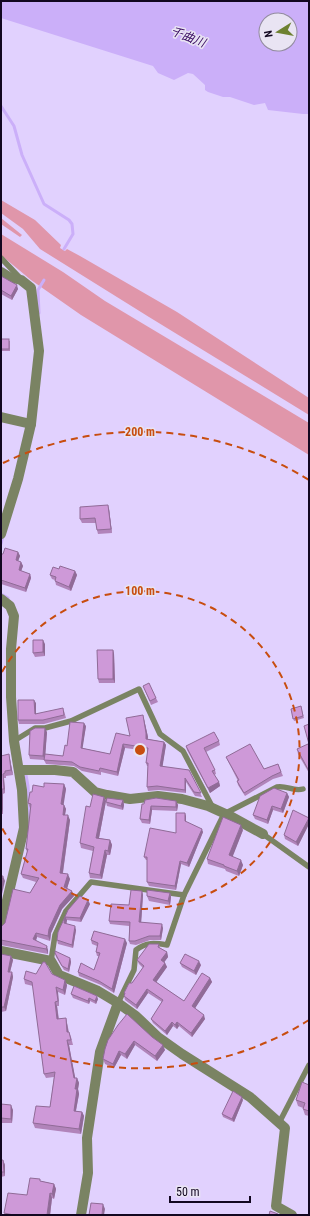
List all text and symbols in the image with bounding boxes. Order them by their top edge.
north arrow [258,12,298,52]
water label: 千曲川 [169,24,209,51]
text: N [262,29,276,38]
text: 200 m [125,425,155,439]
text: 100 m [125,584,155,598]
centre of rings [133,743,147,757]
scale bar [170,1178,250,1204]
text: 50 m [176,1185,200,1199]

